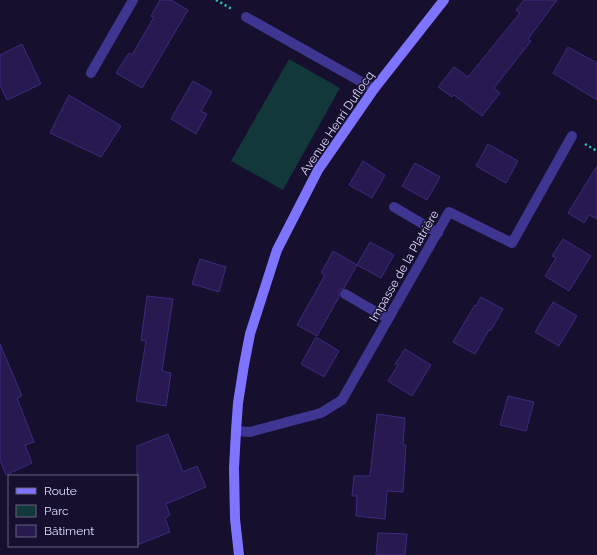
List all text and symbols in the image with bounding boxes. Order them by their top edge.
street label: Avenue Henri Duflocq [297,69,377,177]
street label: Impasse de la Platrière [366,208,442,324]
legend [8,475,138,547]
text: Route [44,484,77,498]
text: Parc [44,504,69,518]
text: Bâtiment [44,524,94,538]

